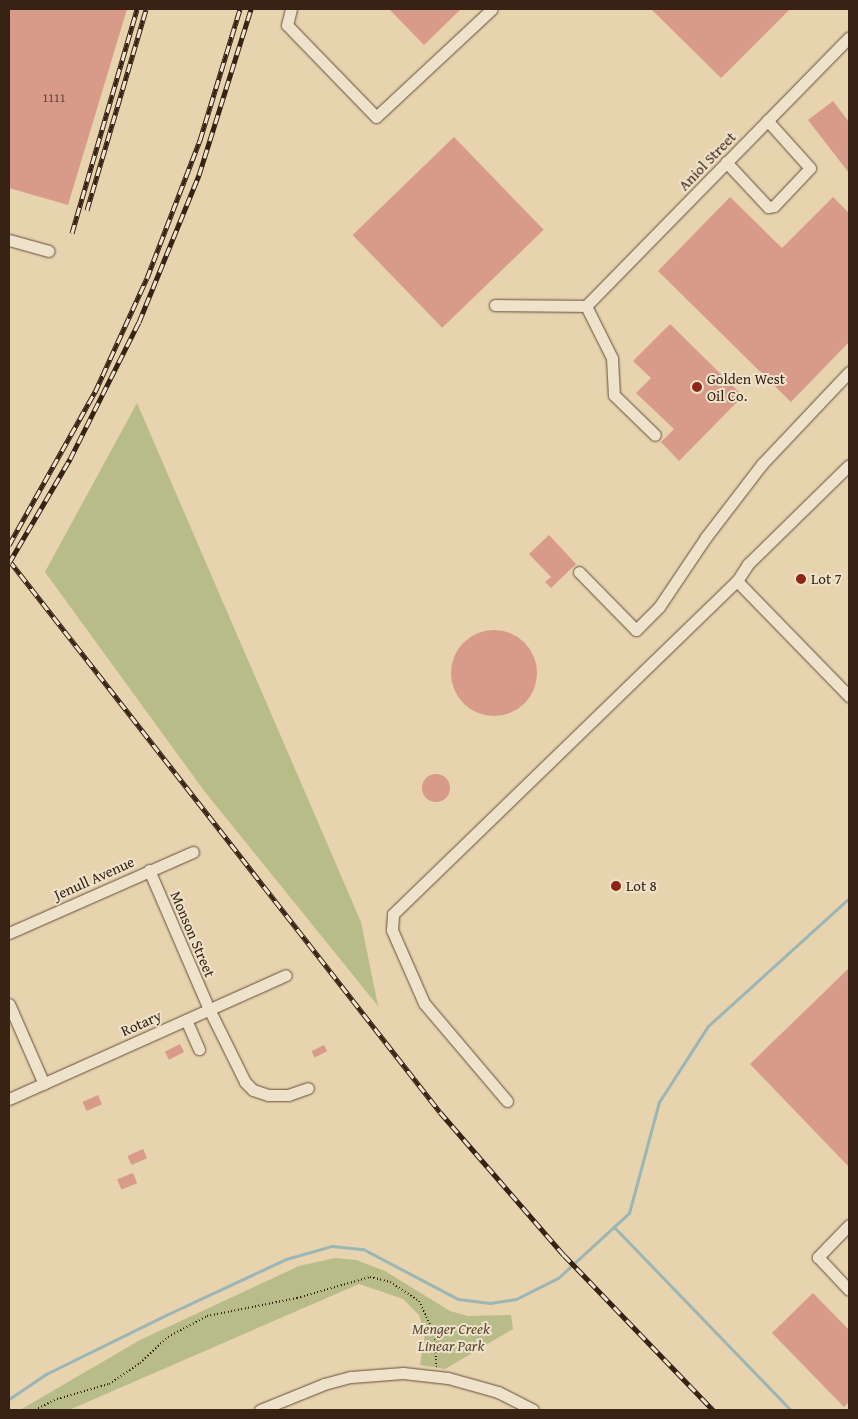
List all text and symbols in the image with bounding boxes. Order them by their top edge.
house number: 1111 [42,91,66,105]
street label: Aniol Street [675,128,739,194]
place label: Golden West Oil Co. [707,369,785,404]
marker: Golden West Oil Co. [691,381,703,393]
place label: Lot 7 [811,570,842,588]
marker: Lot 7 [795,573,807,585]
street label: Jenull Avenue [51,852,137,904]
place label: Lot 8 [626,877,657,895]
marker: Lot 8 [610,880,622,892]
street label: Monson Street [167,888,219,980]
street label: Rotary [118,1006,164,1040]
park label: Menger Creek Linear Park [412,1319,490,1354]

